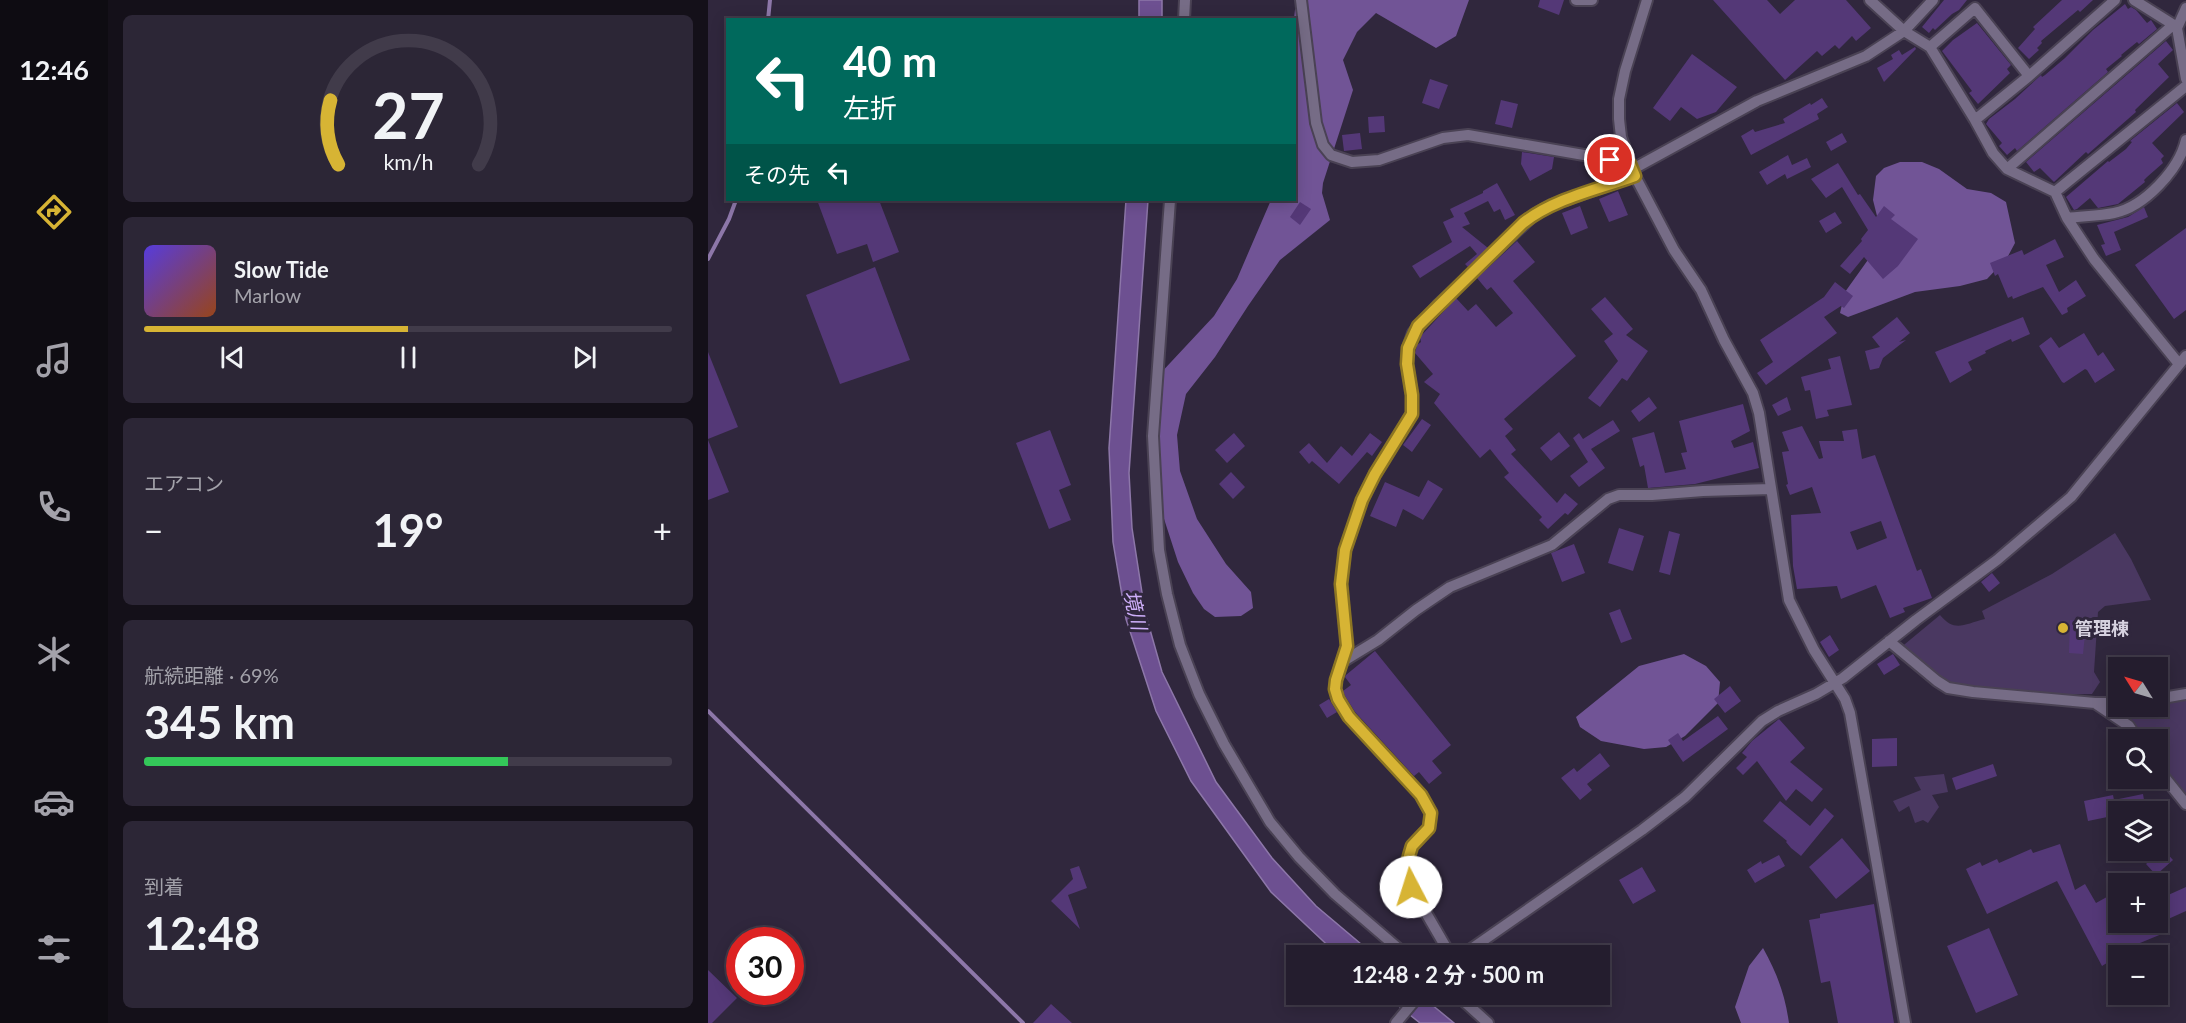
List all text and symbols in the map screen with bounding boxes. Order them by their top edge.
text: 40 m [843,36,937,86]
icon: left [744,42,822,120]
text: 12:46 [19,53,89,86]
text: 27 [372,77,444,152]
text: 左折 [843,91,897,124]
pin [1584,134,1635,185]
icon: arrive [1593,143,1626,176]
text: km/h [383,150,433,176]
icon: left [822,156,855,189]
text: その先 [744,161,810,188]
icon: directions [33,191,75,233]
text: Slow Tide [234,256,329,283]
text: Marlow [234,283,301,307]
icon: music [33,339,75,381]
icon: previous [216,341,249,374]
icon: pause [392,341,425,374]
icon: next [568,341,601,374]
text: エアコン [144,471,224,495]
icon: phone [33,486,75,528]
text: 19° [373,503,443,557]
text: − [144,510,163,550]
text: + [653,510,672,550]
water label: 境川 [1120,588,1153,634]
place label: 管理棟 [2075,617,2129,639]
marker: 管理棟 [2056,621,2070,635]
icon: climate [33,633,75,675]
north arrow [2108,657,2168,717]
map controls [2108,657,2168,1005]
text: 航続距離 · 69% [144,663,279,687]
text: 345 km [144,695,295,749]
button: search [2108,729,2168,789]
icon: car [33,781,75,823]
button: layers [2108,801,2168,861]
position arrow [1379,855,1443,919]
button: + [2108,873,2168,933]
text: 到着 [144,874,184,898]
text: 12:48 [144,906,260,960]
speed limit sign: 30 [726,927,804,1005]
icon: filters [33,928,75,970]
button: − [2108,945,2168,1005]
text: 12:48 · 2 分 · 500 m [1352,961,1544,988]

